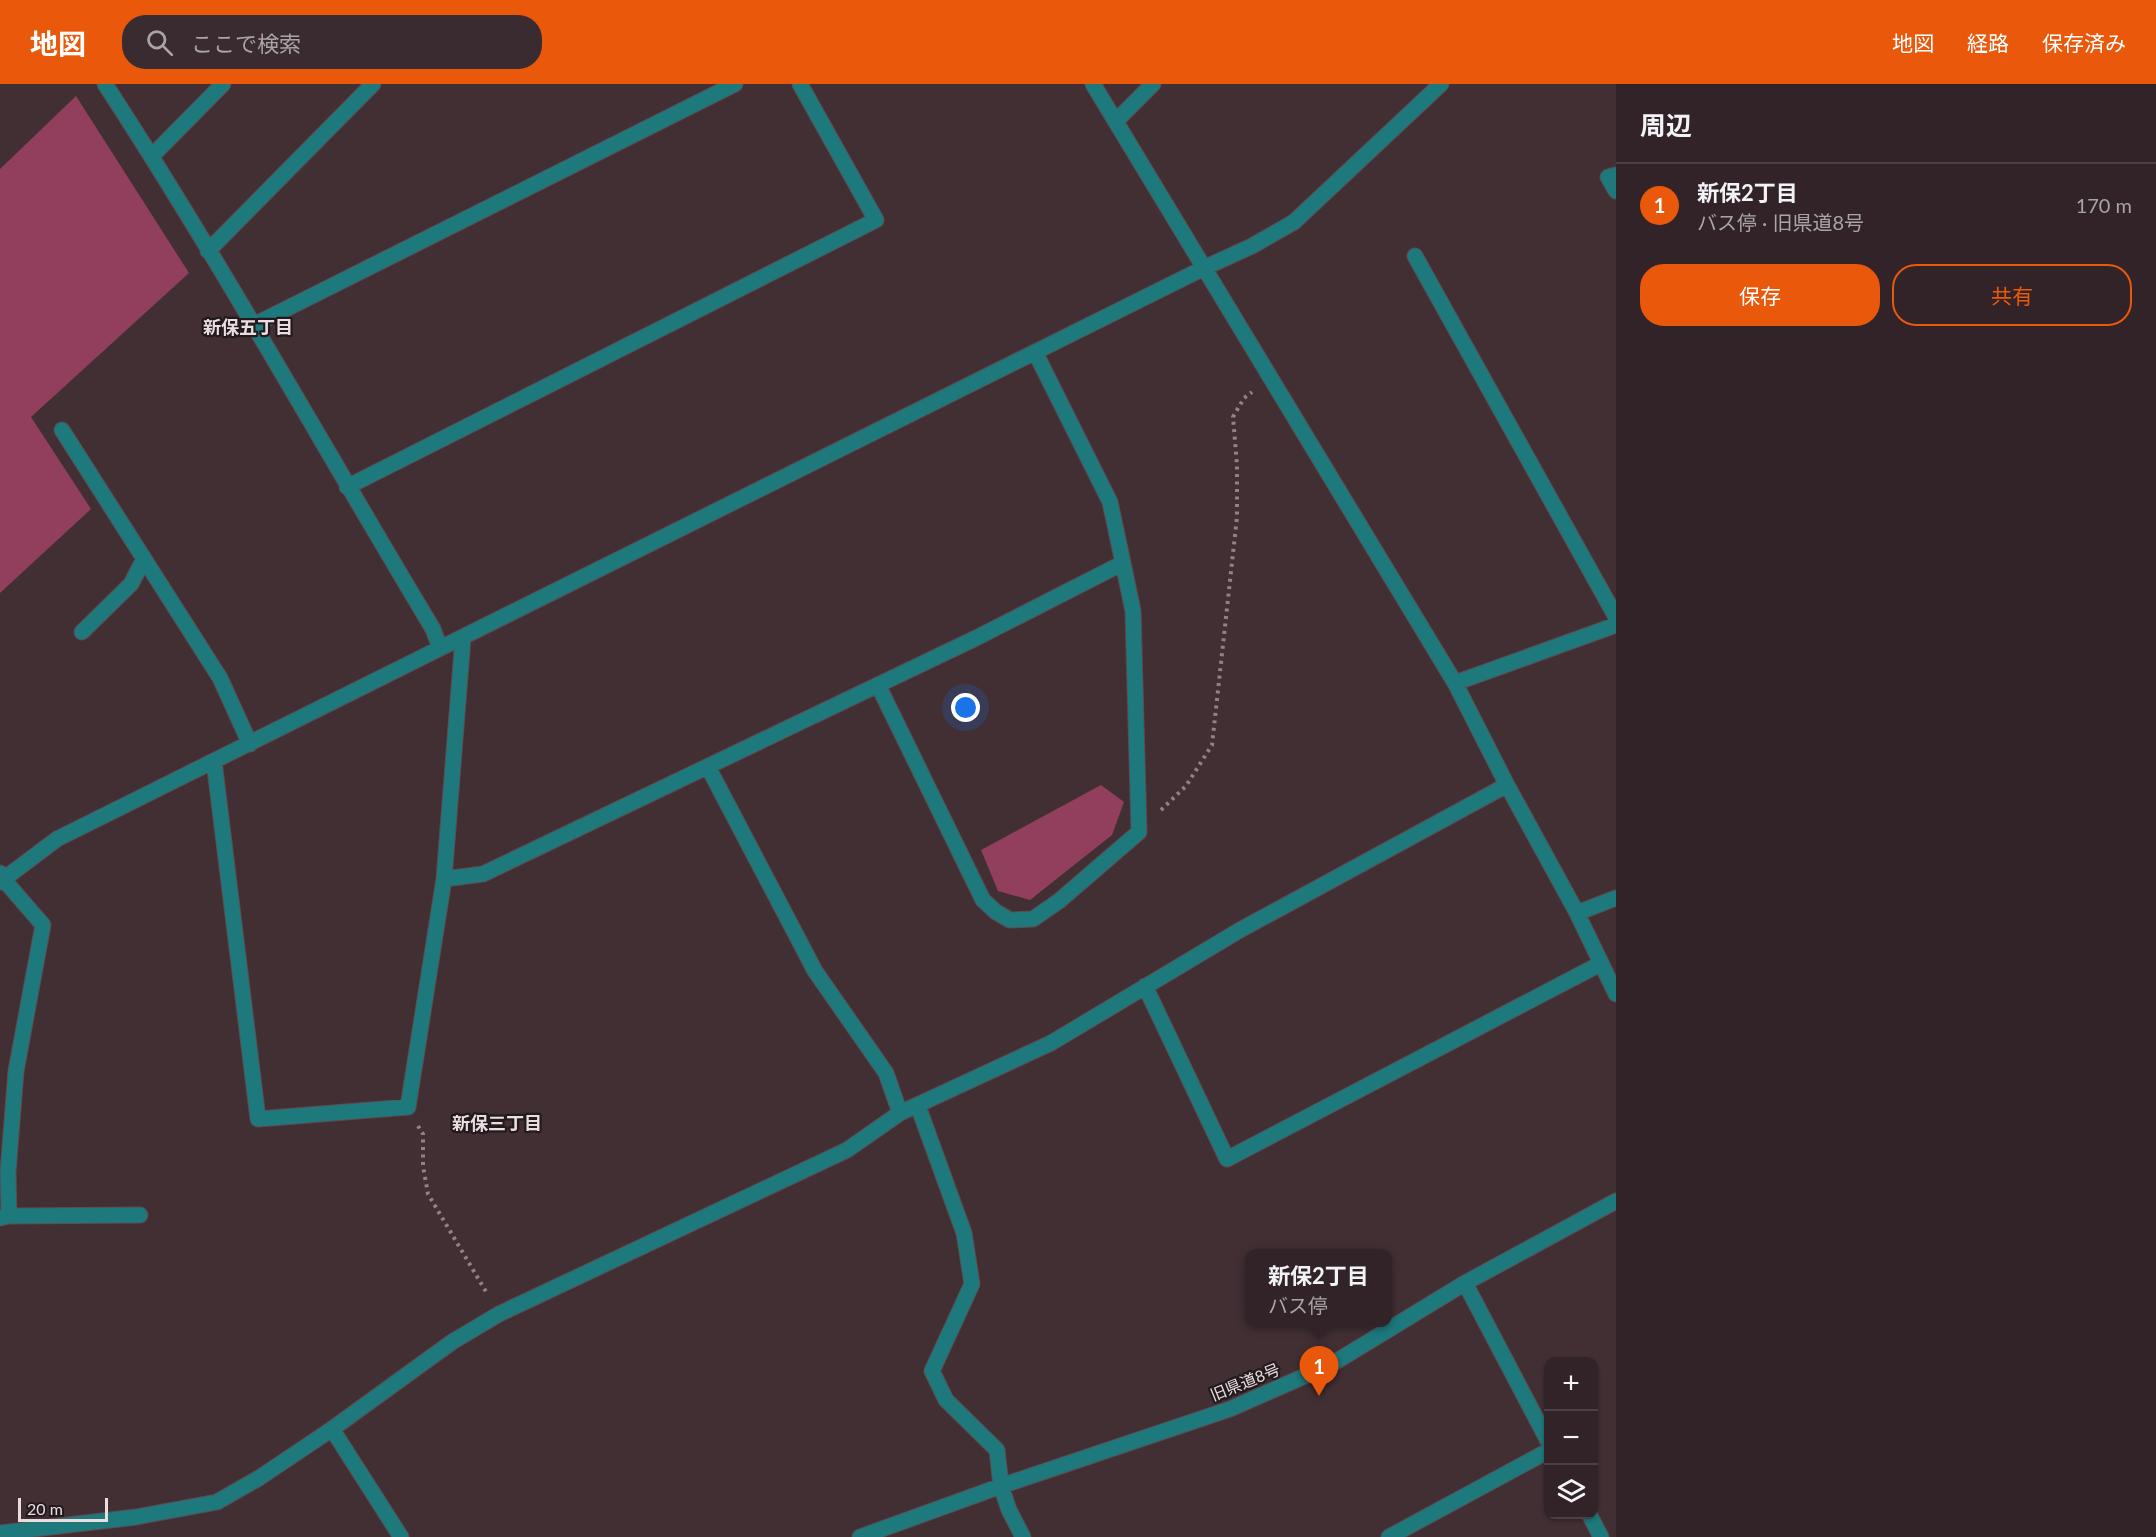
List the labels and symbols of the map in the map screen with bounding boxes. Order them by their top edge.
district label: 新保五丁目 [203,316,293,338]
your location [951,693,980,722]
district label: 新保三丁目 [452,1112,542,1134]
pin: 1 [1300,1346,1338,1396]
street label: 旧県道8号 [1207,1359,1282,1404]
scale bar [18,1495,108,1522]

